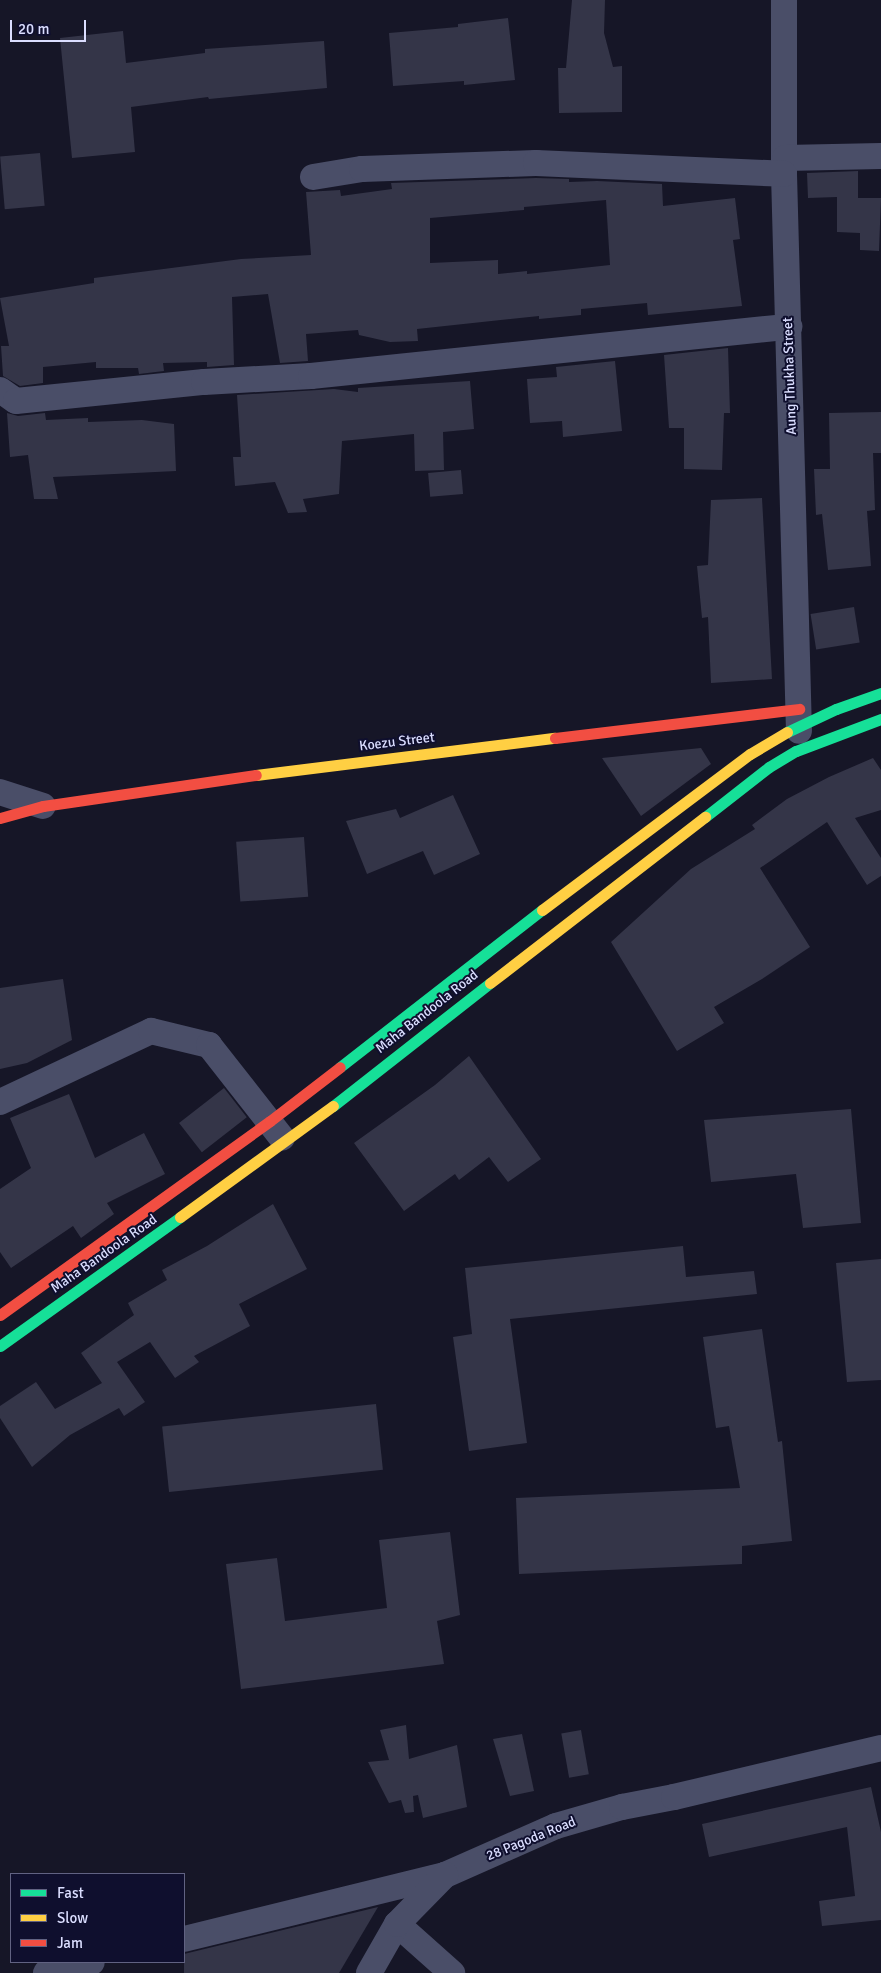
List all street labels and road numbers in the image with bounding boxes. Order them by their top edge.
street label: Aung Thukha Street [780,317,800,435]
street label: Koezu Street [358,729,436,755]
street label: Maha Bandoola Road [372,967,482,1057]
street label: Maha Bandoola Road [48,1211,160,1297]
street label: 28 Pagoda Road [484,1813,578,1865]

